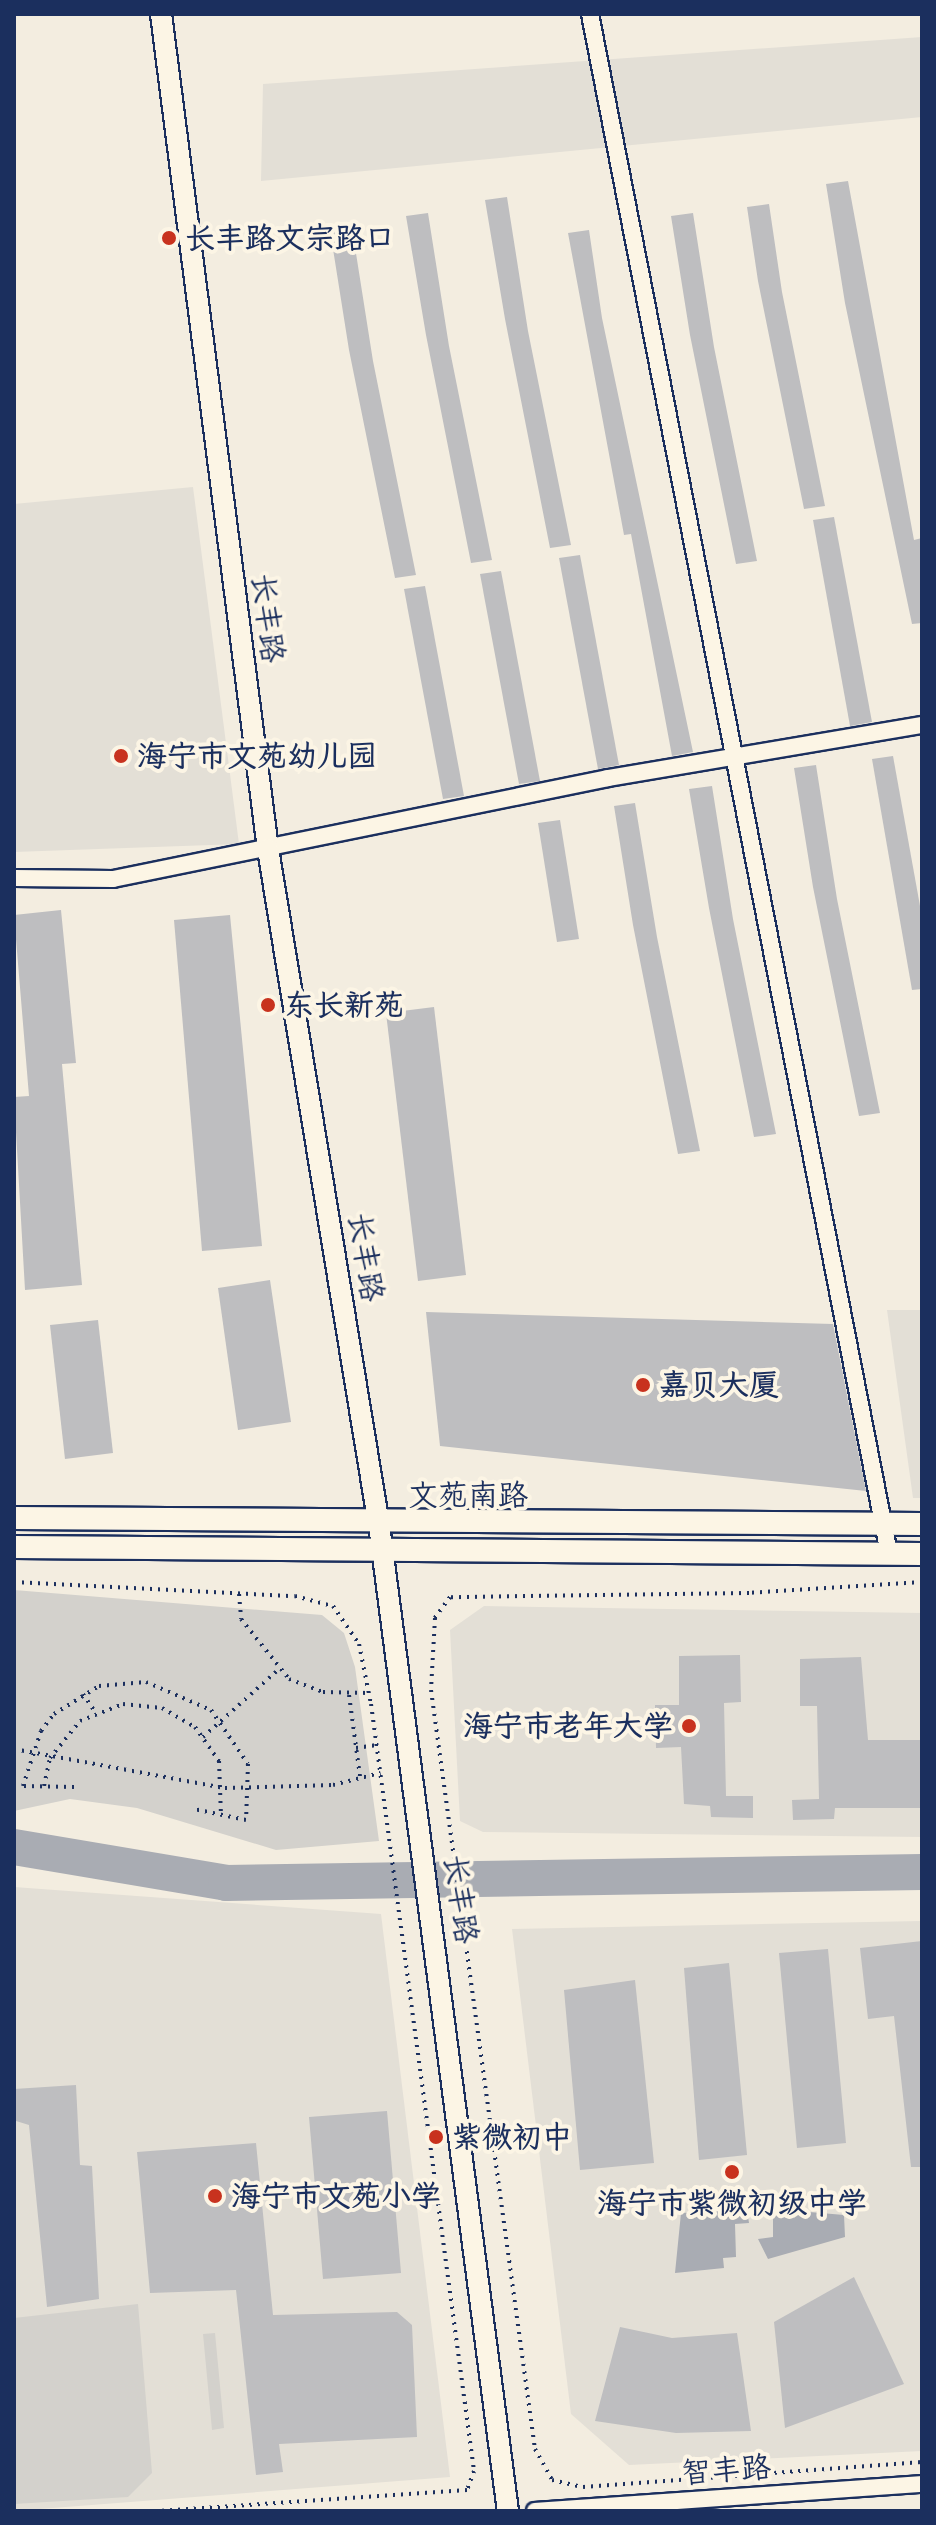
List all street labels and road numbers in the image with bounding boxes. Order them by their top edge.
street label: 长丰路 [245,571,291,665]
street label: 长丰路 [341,1210,391,1304]
street label: 文苑南路 [408,1477,528,1513]
street label: 长丰路 [437,1852,485,1946]
street label: 智丰路 [680,2449,772,2491]

